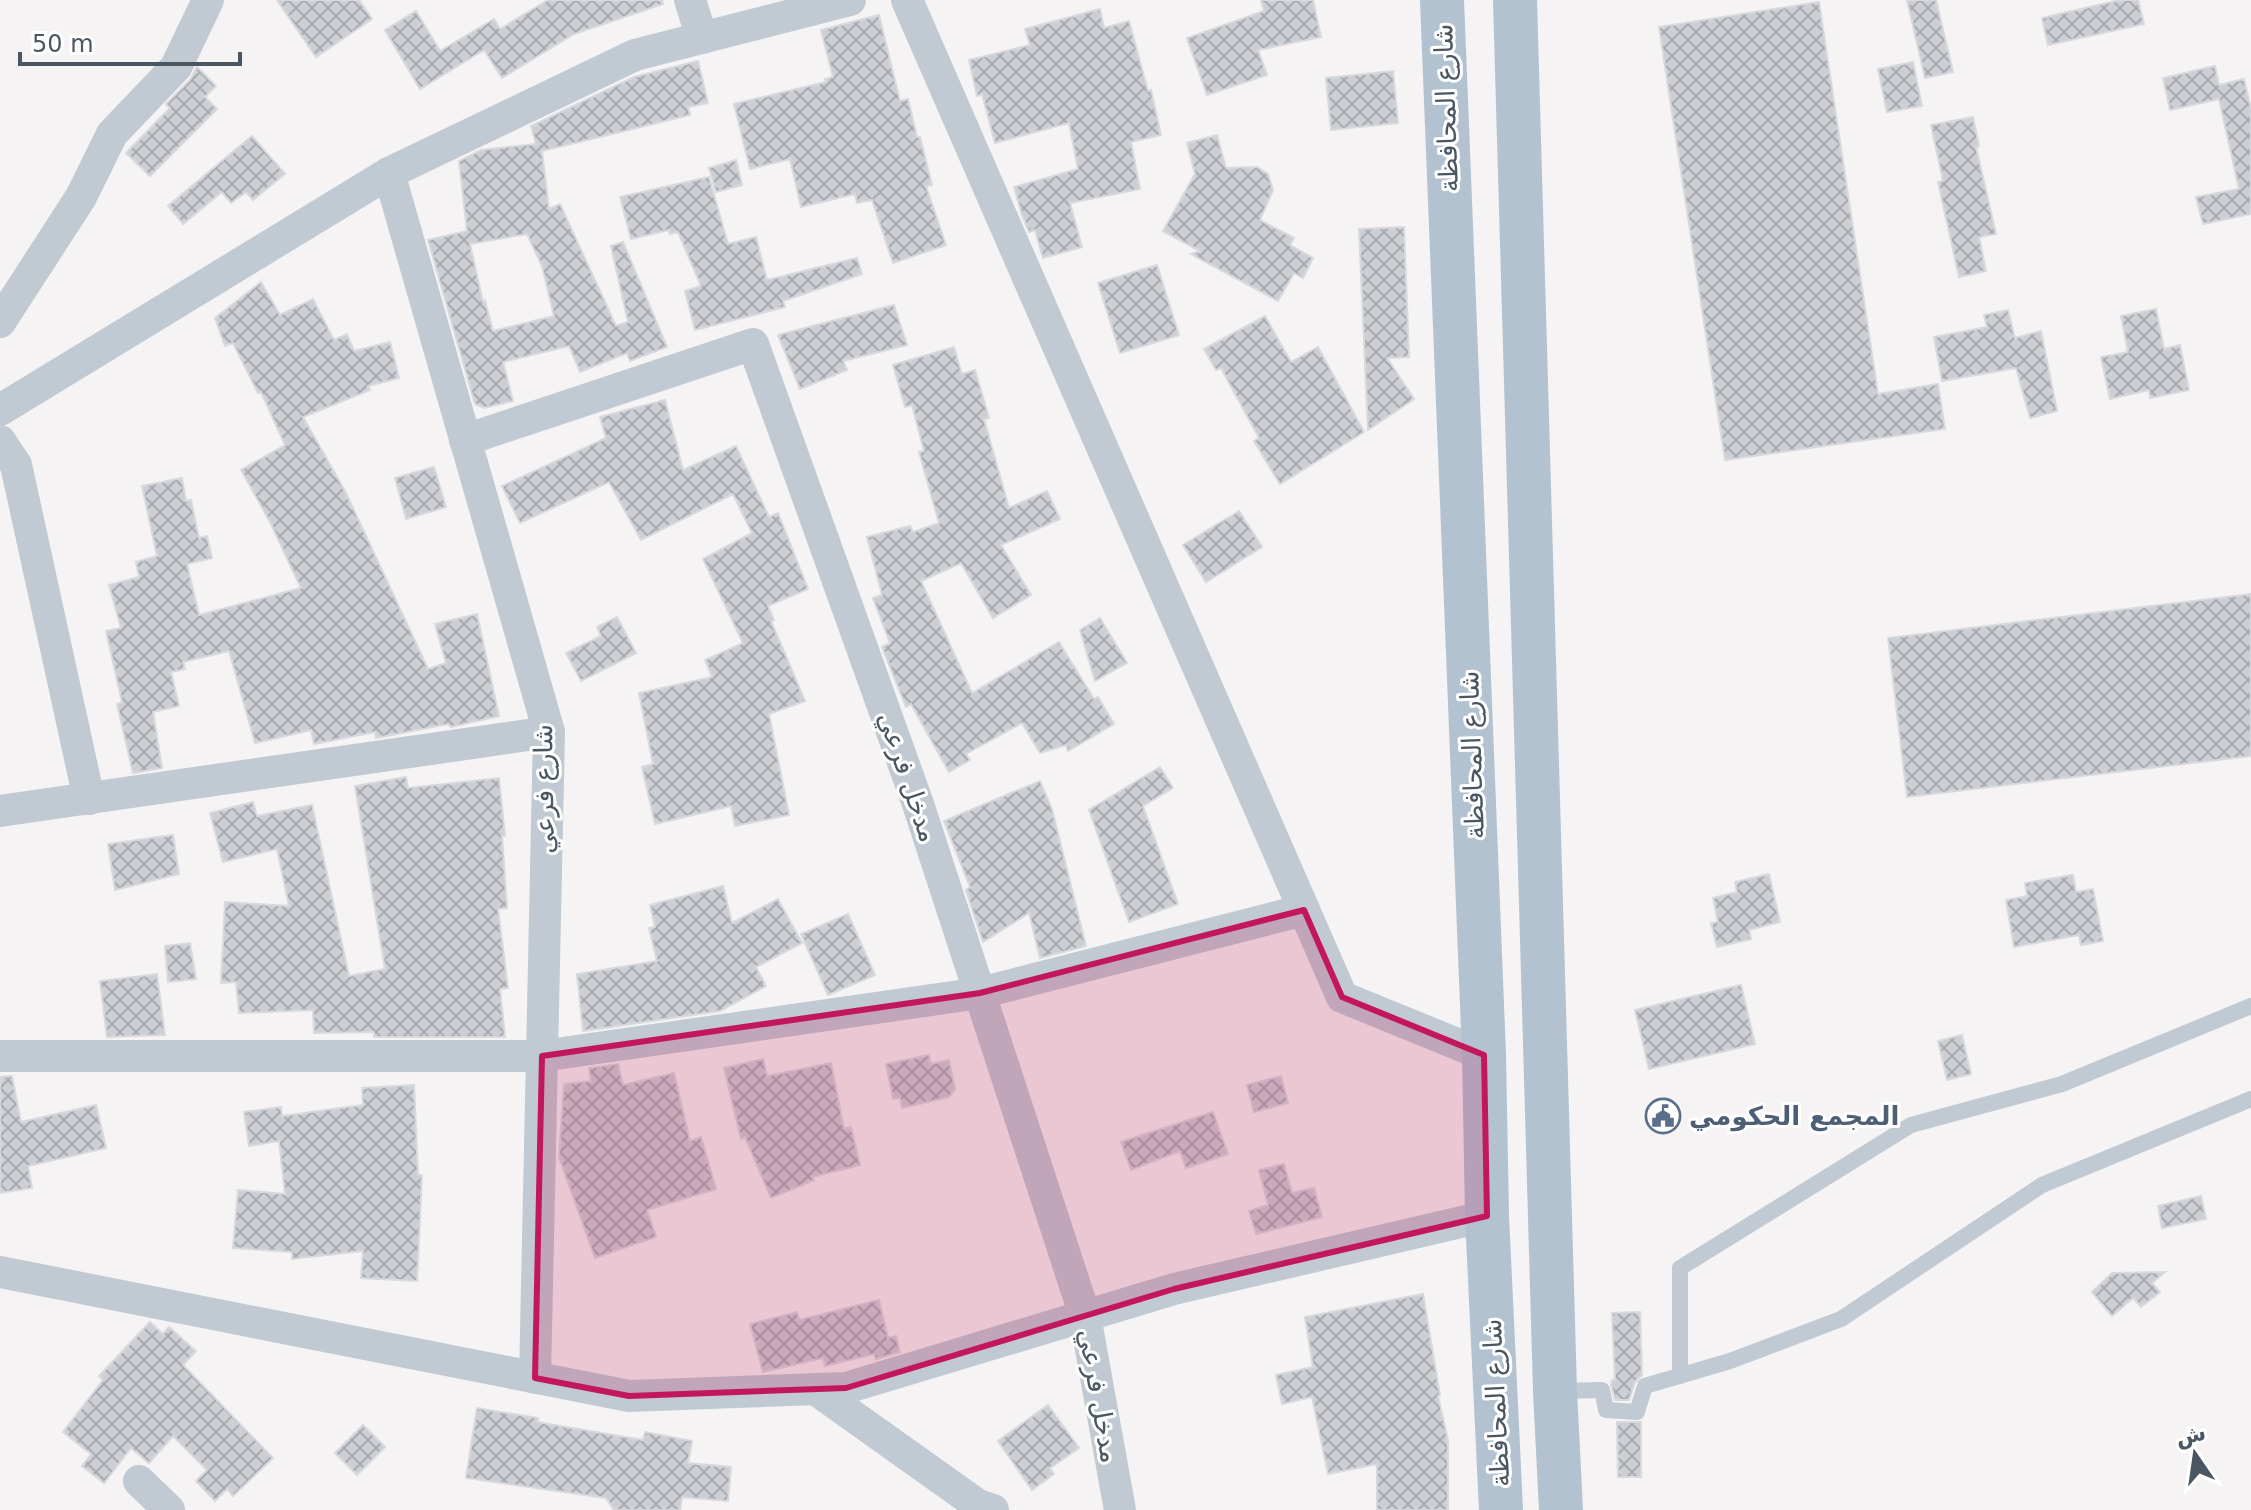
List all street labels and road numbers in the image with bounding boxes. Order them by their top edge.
street label: شارع المحافظة [1428,23,1464,193]
street label: شارع المحافظة [1454,670,1490,840]
street label: مدخل فرعي [871,708,944,846]
street label: شارع فرعي [528,724,561,854]
street label: شارع المحافظة [1477,1318,1515,1488]
street label: مدخل فرعي [1071,1327,1126,1466]

